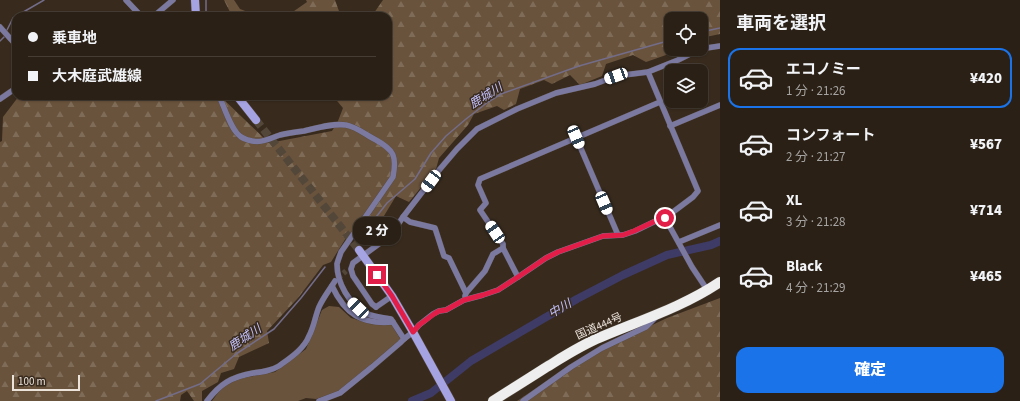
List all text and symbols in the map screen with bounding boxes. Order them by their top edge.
text: 車両を選択 [736,11,826,36]
map controls [664,12,708,108]
button: locate [664,12,708,56]
text: 乗車地 [52,28,97,49]
text: エコノミー [786,59,861,80]
icon: car [738,60,774,96]
button: layers [664,64,708,108]
text: 大木庭武雄線 [52,66,142,87]
car [603,66,629,86]
text: ¥420 [970,68,1002,89]
water label: 鹿城川 [466,78,507,113]
text: 1 分 · 21:26 [786,82,846,100]
car [566,124,586,150]
text: コンフォート [786,125,876,146]
icon: car [738,126,774,162]
text: ¥567 [970,134,1002,155]
text: 2 分 · 21:27 [786,148,846,166]
car [419,168,443,194]
car [594,190,614,216]
text: XL [786,190,802,211]
icon: car [738,192,774,228]
text: ¥714 [970,200,1002,221]
route start [656,209,674,227]
text: 3 分 · 21:28 [786,213,846,231]
callout: 2 分 [353,217,401,245]
car [483,219,507,245]
text: 2 分 [366,222,388,240]
text: Black [786,256,823,277]
icon: car [738,258,774,294]
route end [368,266,386,284]
text: ¥465 [970,266,1002,287]
text: 4 分 · 21:29 [786,279,846,297]
car [345,295,371,321]
water label: 中川 [545,295,576,322]
street label: 国道444号 [573,309,625,343]
water label: 鹿城川 [225,320,266,355]
button: 確定 [736,347,1004,393]
scale bar [12,373,80,392]
text: 100 m [18,374,46,389]

